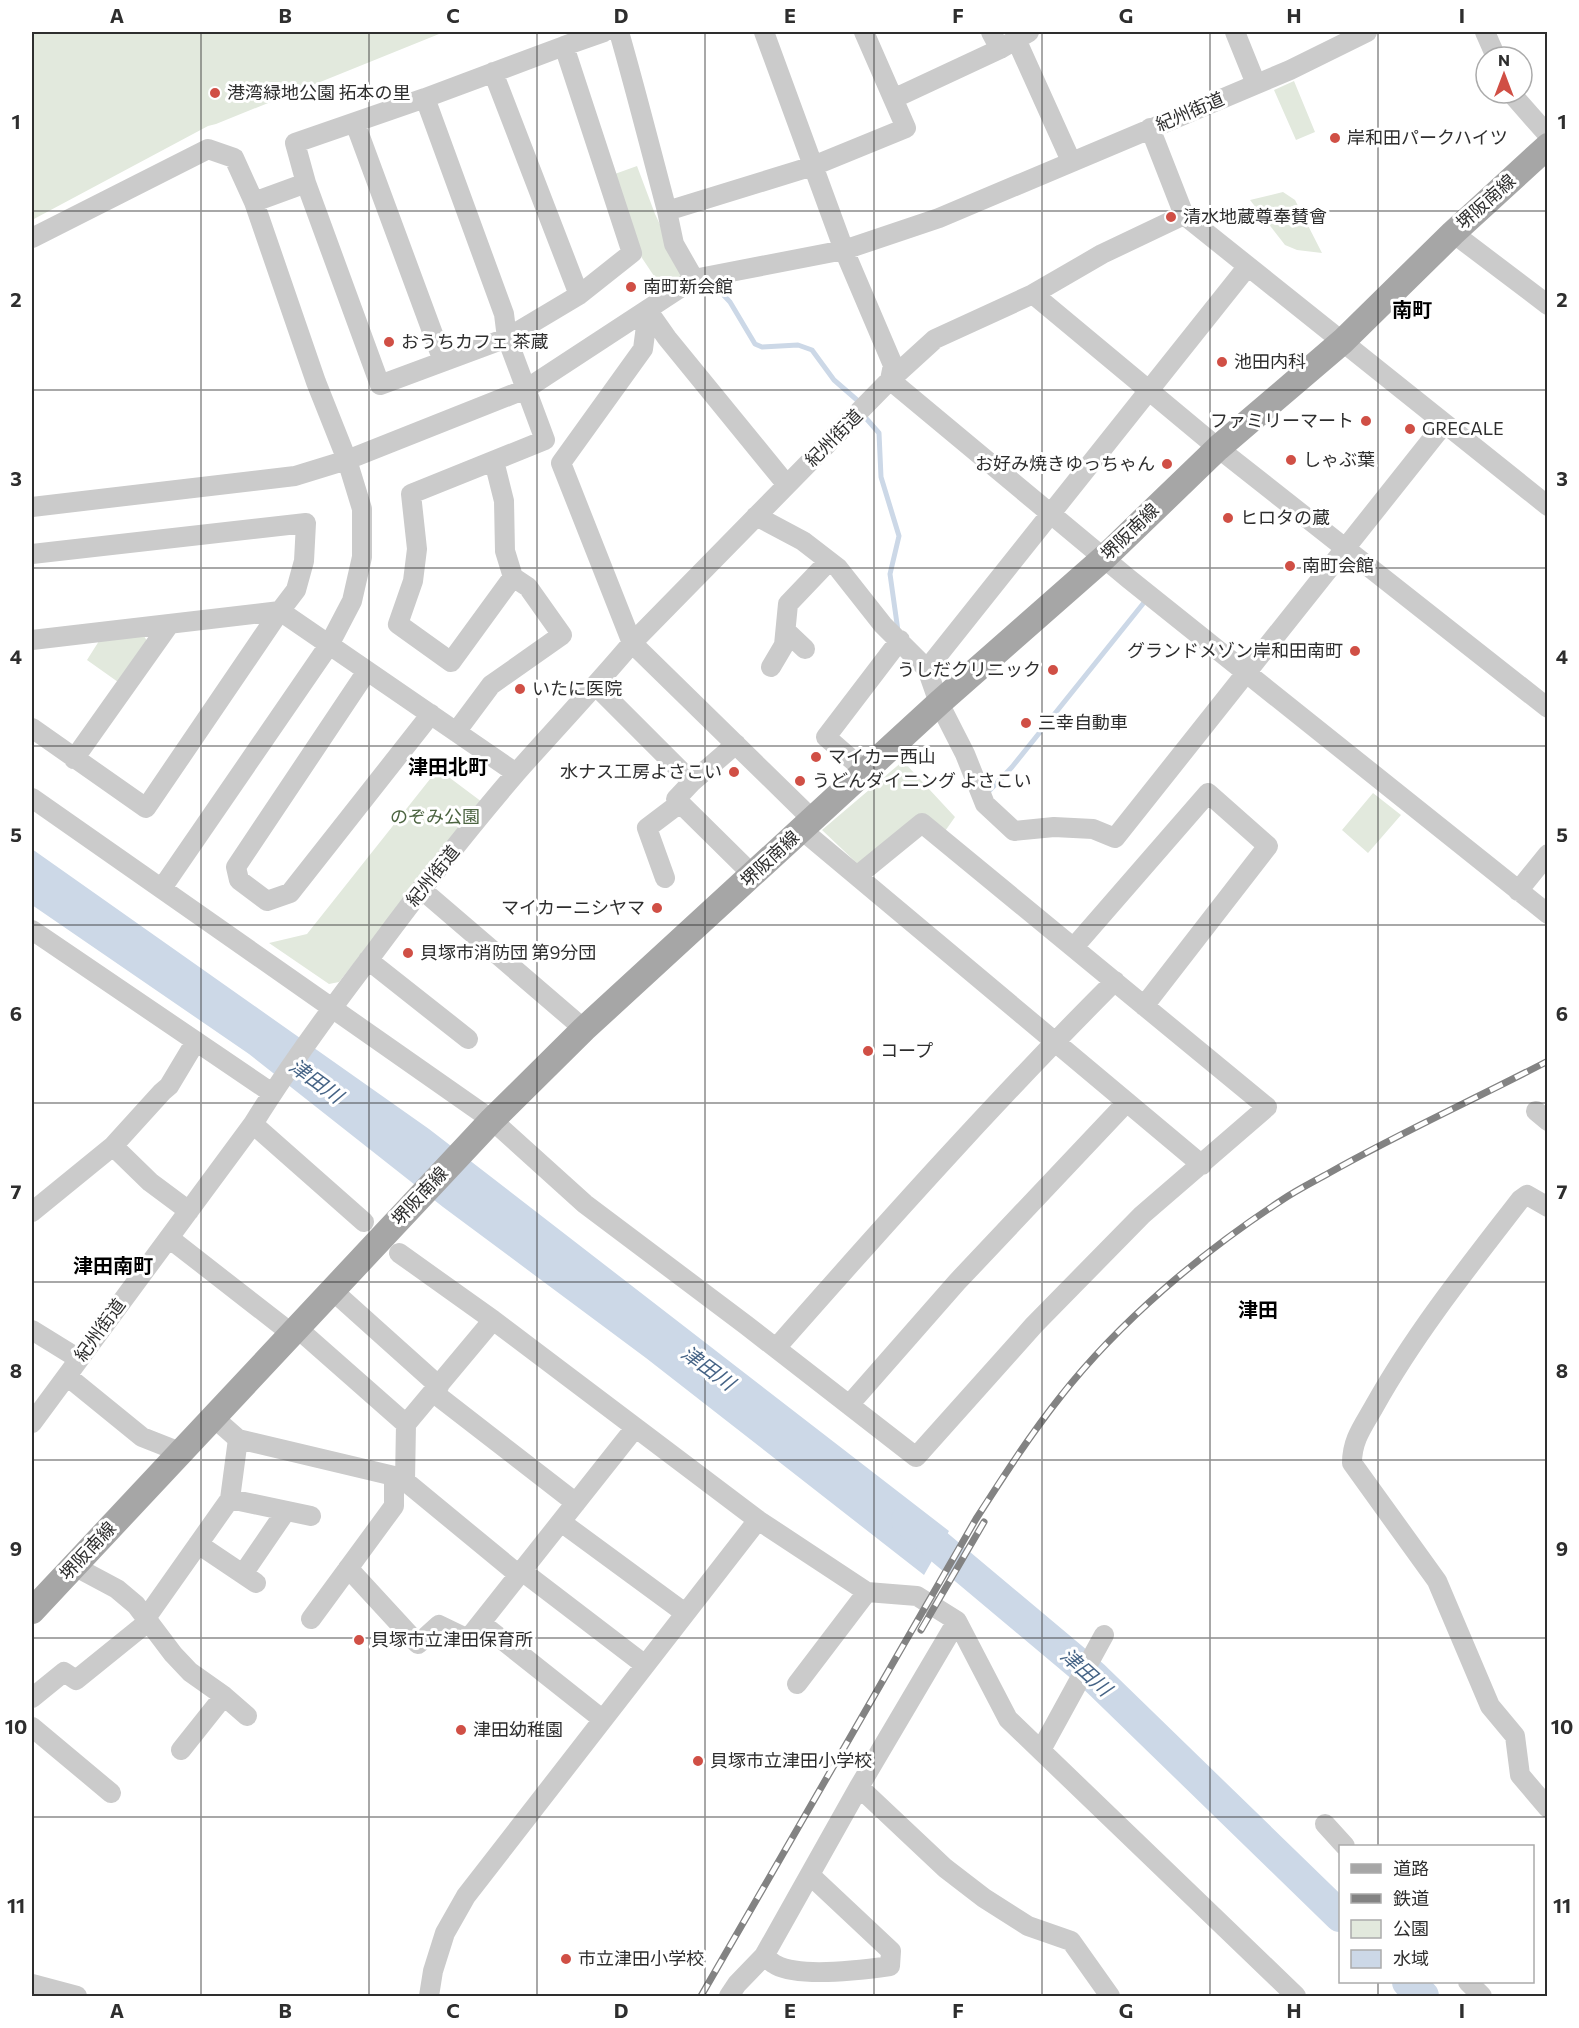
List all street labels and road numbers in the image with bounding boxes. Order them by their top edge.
street label: 紀州街道 [1152,87,1227,135]
street label: 堺阪南線 [1451,169,1519,234]
street label: 紀州街道 [800,404,867,471]
street label: 堺阪南線 [1096,498,1163,564]
street label: 堺阪南線 [735,826,803,891]
street label: 紀州街道 [401,840,463,910]
street label: 堺阪南線 [387,1161,452,1229]
street label: 紀州街道 [69,1294,129,1365]
street label: 堺阪南線 [55,1516,120,1584]

